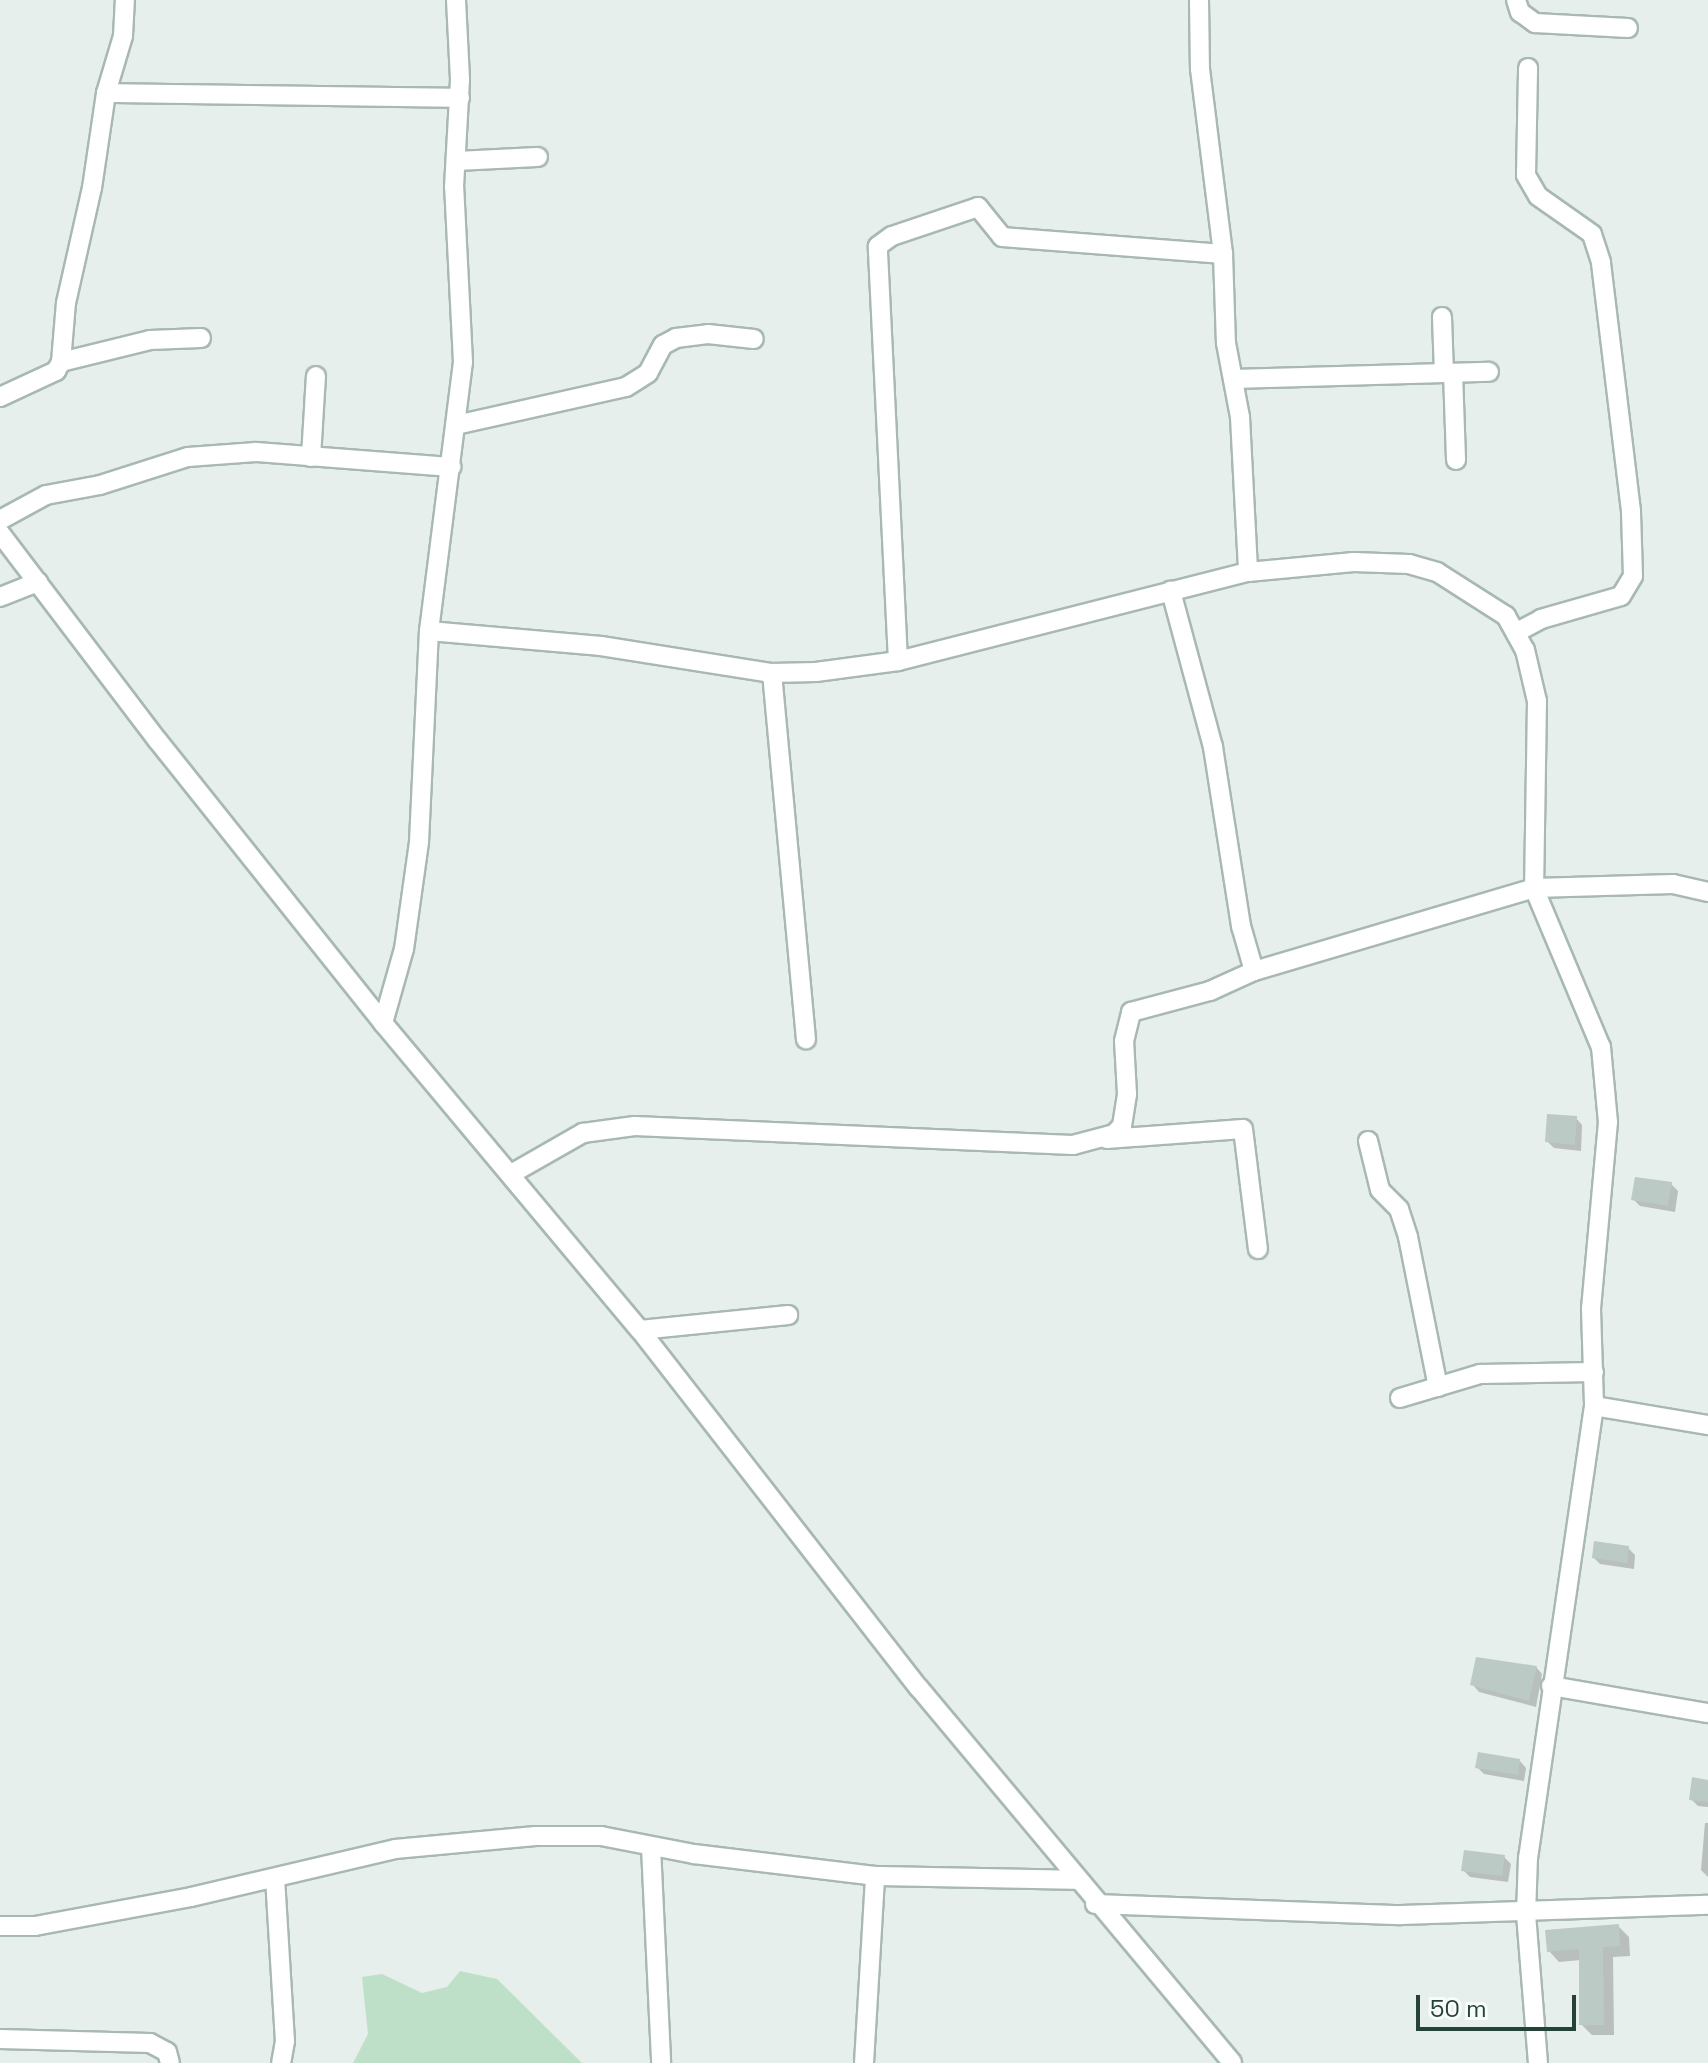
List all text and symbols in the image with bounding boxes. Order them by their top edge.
scale bar [1420,1979,1580,2029]
text: 50 m [1430,1993,1487,2024]

